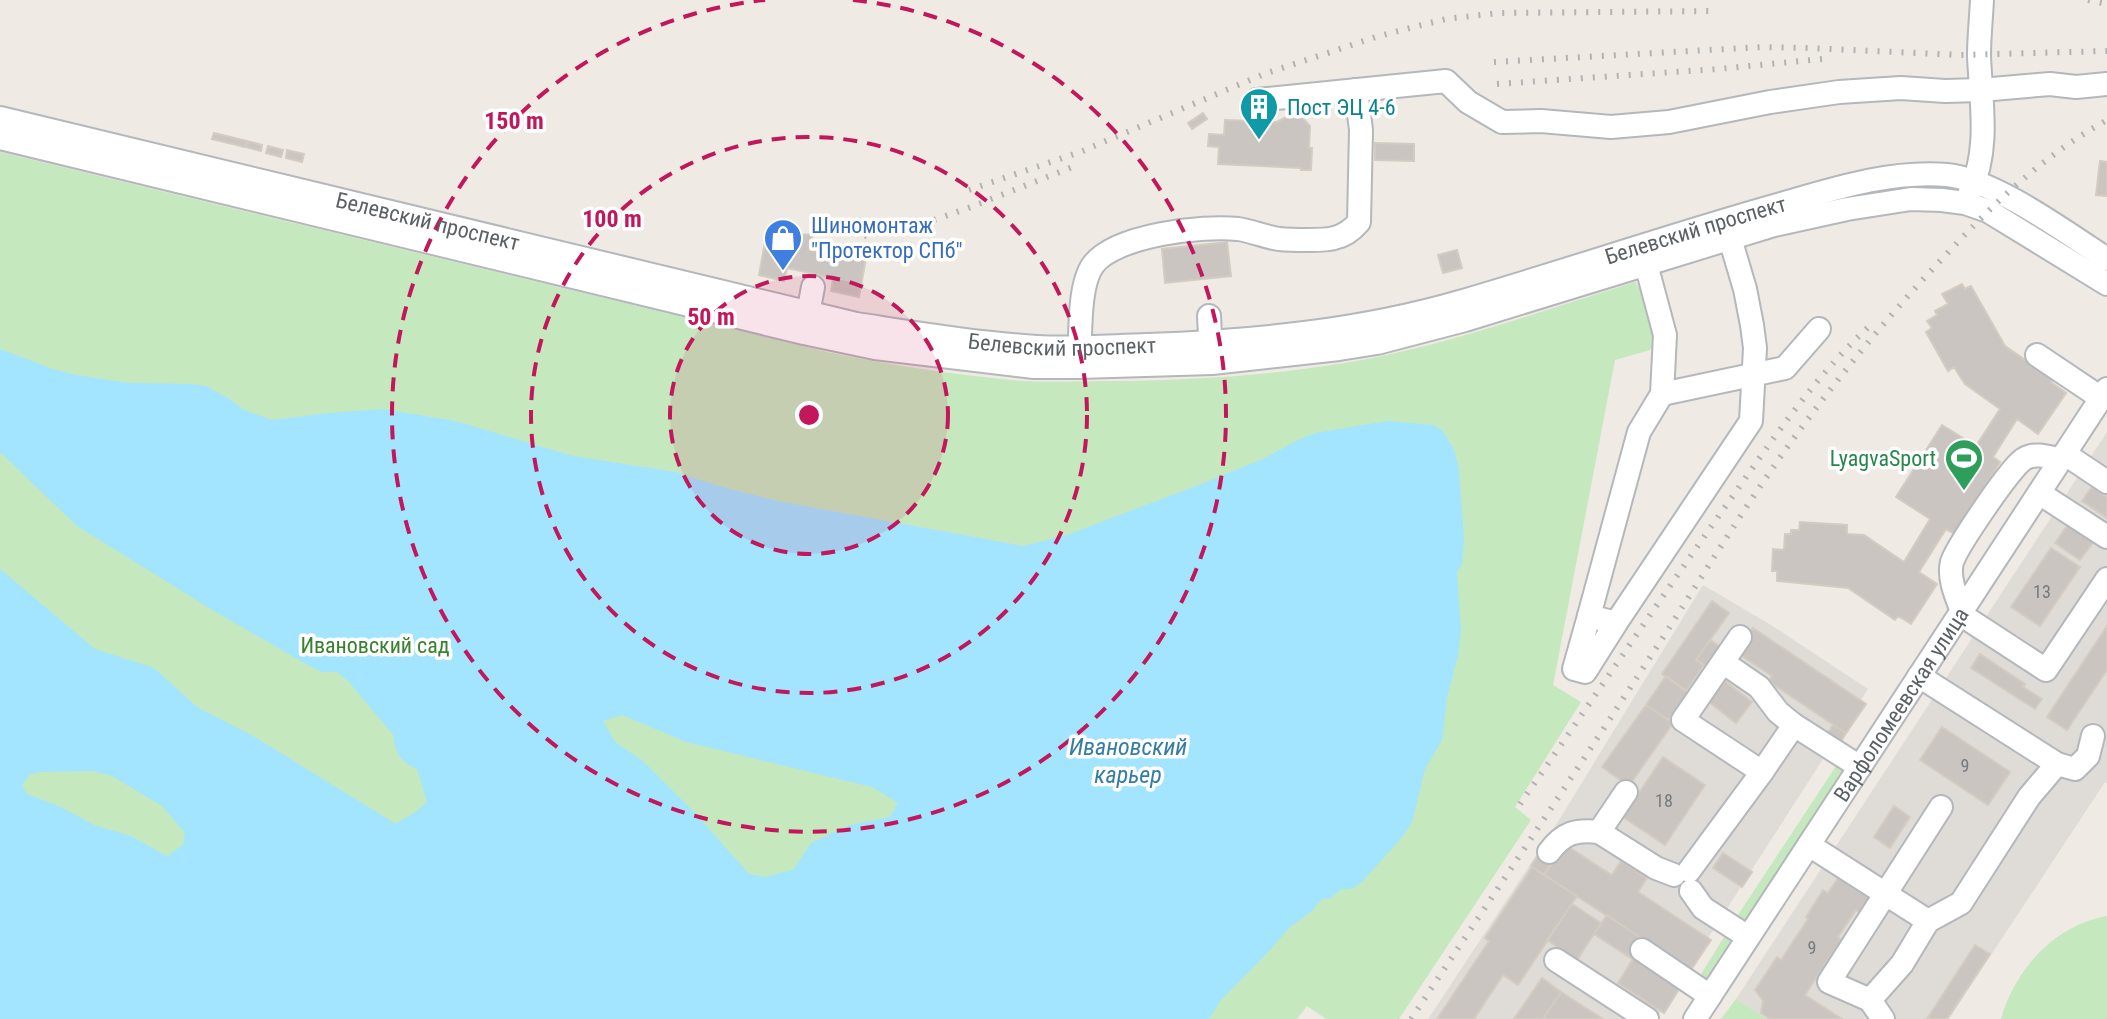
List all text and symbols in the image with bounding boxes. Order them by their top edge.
building icon: Пост ЭЦ 4-6 [1238,86,1280,141]
place label: Пост ЭЦ 4-6 [1287,95,1396,120]
text: 150 m [484,107,544,135]
street label: Белевский проспект [333,187,522,256]
street label: Белевский проспект [1602,191,1789,270]
text: 100 m [582,205,642,233]
place label: Шиномонтаж "Протектор СПб" [811,213,962,263]
shop icon: Шиномонтаж "Протектор СПб" [762,217,804,272]
text: 50 m [687,303,735,331]
street label: Белевский проспект [967,328,1157,361]
centre of rings [795,401,823,429]
sports icon: LyagvaSport [1943,437,1985,492]
place label: LyagvaSport [1830,446,1936,471]
house number: 13 [2033,581,2051,602]
street label: Варфоломеевская улица [1829,603,1974,806]
park label: Ивановский сад [300,633,450,658]
water label: Ивановский карьер [1069,733,1187,789]
house number: 9 [1961,755,1969,776]
house number: 18 [1655,790,1673,811]
house number: 9 [1808,937,1816,958]

